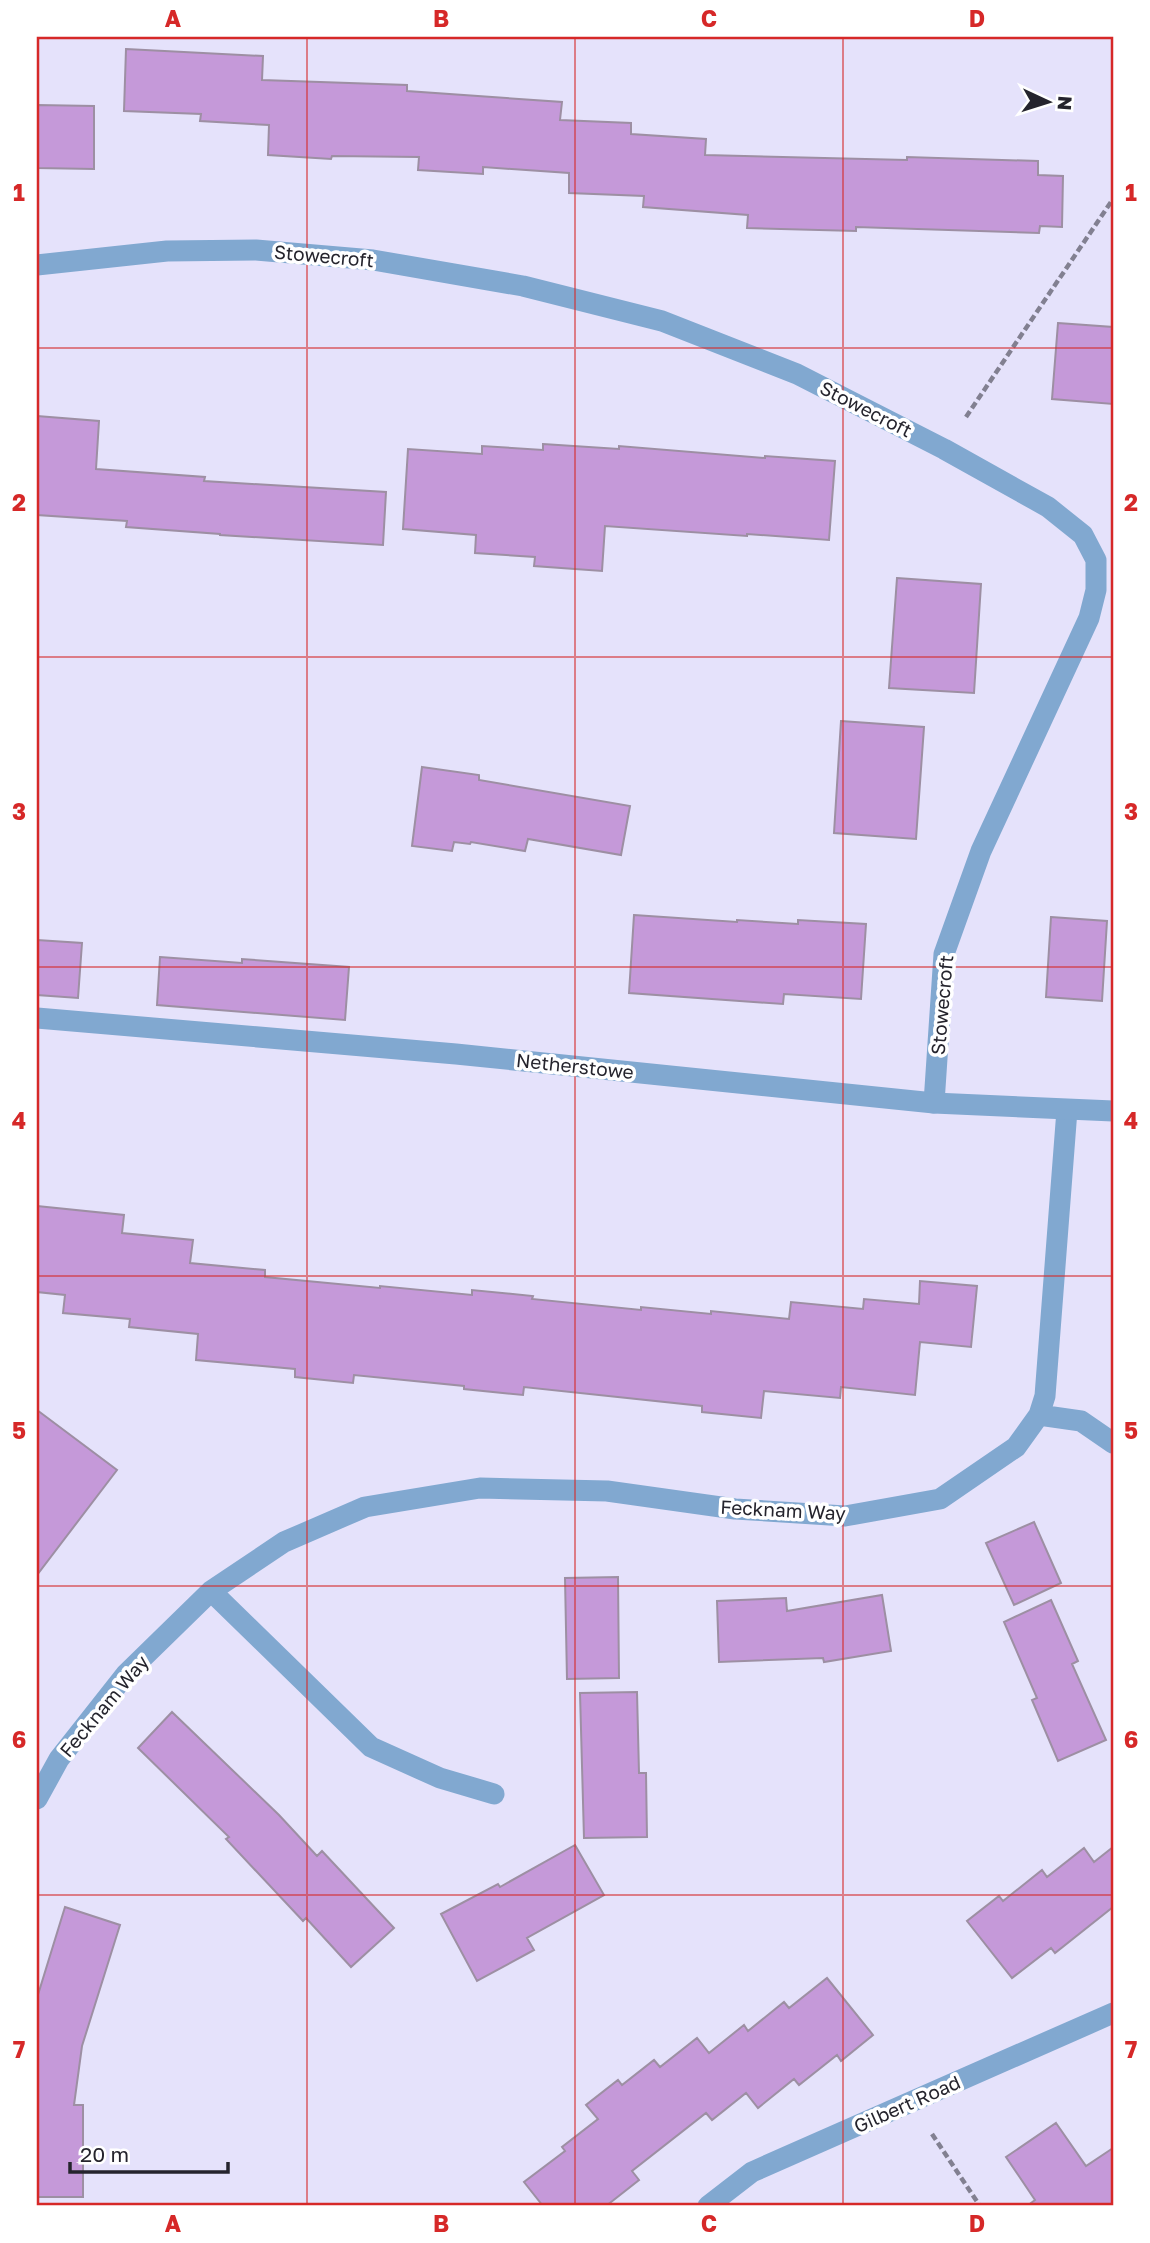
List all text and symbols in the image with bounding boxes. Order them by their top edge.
text: A [165,4,182,32]
text: B [433,4,449,32]
text: C [701,4,717,32]
text: D [969,4,985,32]
north arrow [1014,66,1084,136]
text: N [1053,95,1077,111]
text: 1 [13,178,25,206]
text: 1 [1125,178,1137,206]
street label: Stowecroft [273,240,375,271]
street label: Stowecroft [816,376,916,442]
text: 2 [12,488,26,516]
text: 2 [1124,488,1138,516]
text: 3 [12,797,26,825]
text: 3 [1124,797,1138,825]
street label: Stowecroft [926,954,957,1056]
street label: Netherstowe [515,1048,635,1083]
text: 4 [12,1106,26,1134]
text: 4 [1124,1106,1138,1134]
text: 5 [12,1416,26,1444]
text: 5 [1124,1416,1138,1444]
street label: Fecknam Way [720,1495,847,1524]
street label: Fecknam Way [54,1650,153,1761]
text: 6 [12,1725,26,1753]
text: 6 [1124,1725,1138,1753]
text: 7 [13,2035,25,2063]
text: 7 [1125,2035,1137,2063]
street label: Gilbert Road [850,2070,964,2137]
scale bar [70,2131,228,2175]
text: 20 m [80,2141,129,2167]
text: A [165,2209,182,2237]
text: B [433,2209,449,2237]
text: C [701,2209,717,2237]
text: D [969,2209,985,2237]

